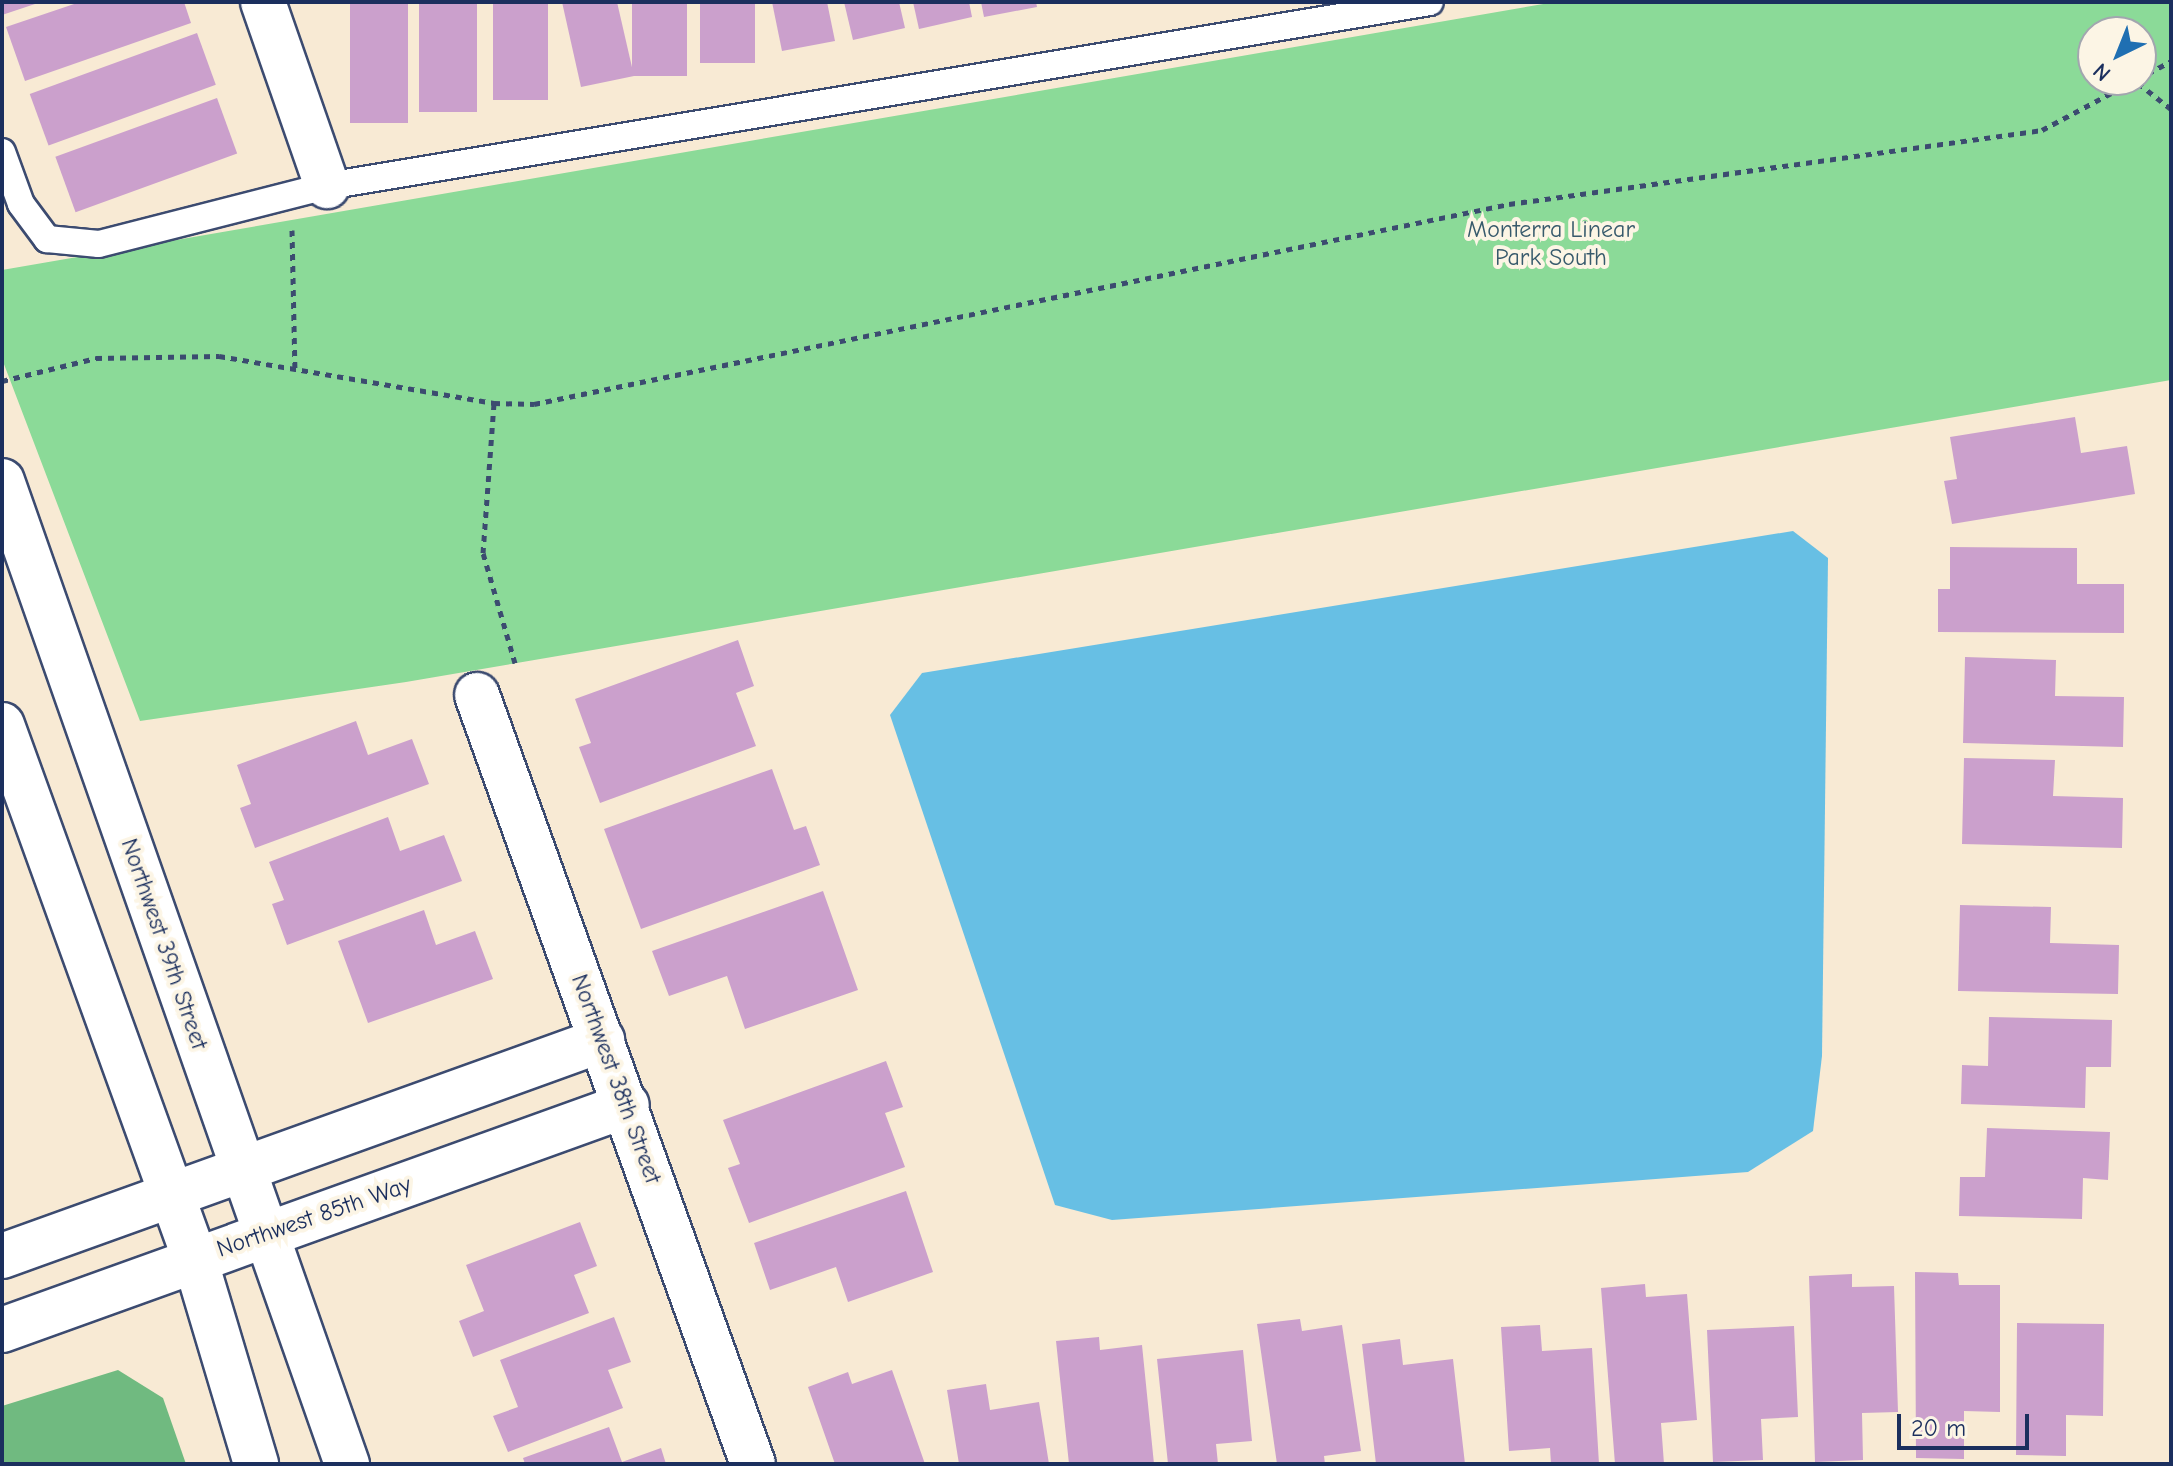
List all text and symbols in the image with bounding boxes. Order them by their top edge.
north arrow [2077,16,2157,96]
text: N [2088,58,2116,86]
park label: Monterra Linear Park South [1467,216,1635,272]
street label: Northwest 39th Street [114,835,214,1053]
street label: Northwest 38th Street [565,970,667,1188]
street label: Northwest 85th Way [213,1170,415,1264]
scale bar [1901,1398,2033,1448]
text: 20 m [1911,1414,1966,1442]

